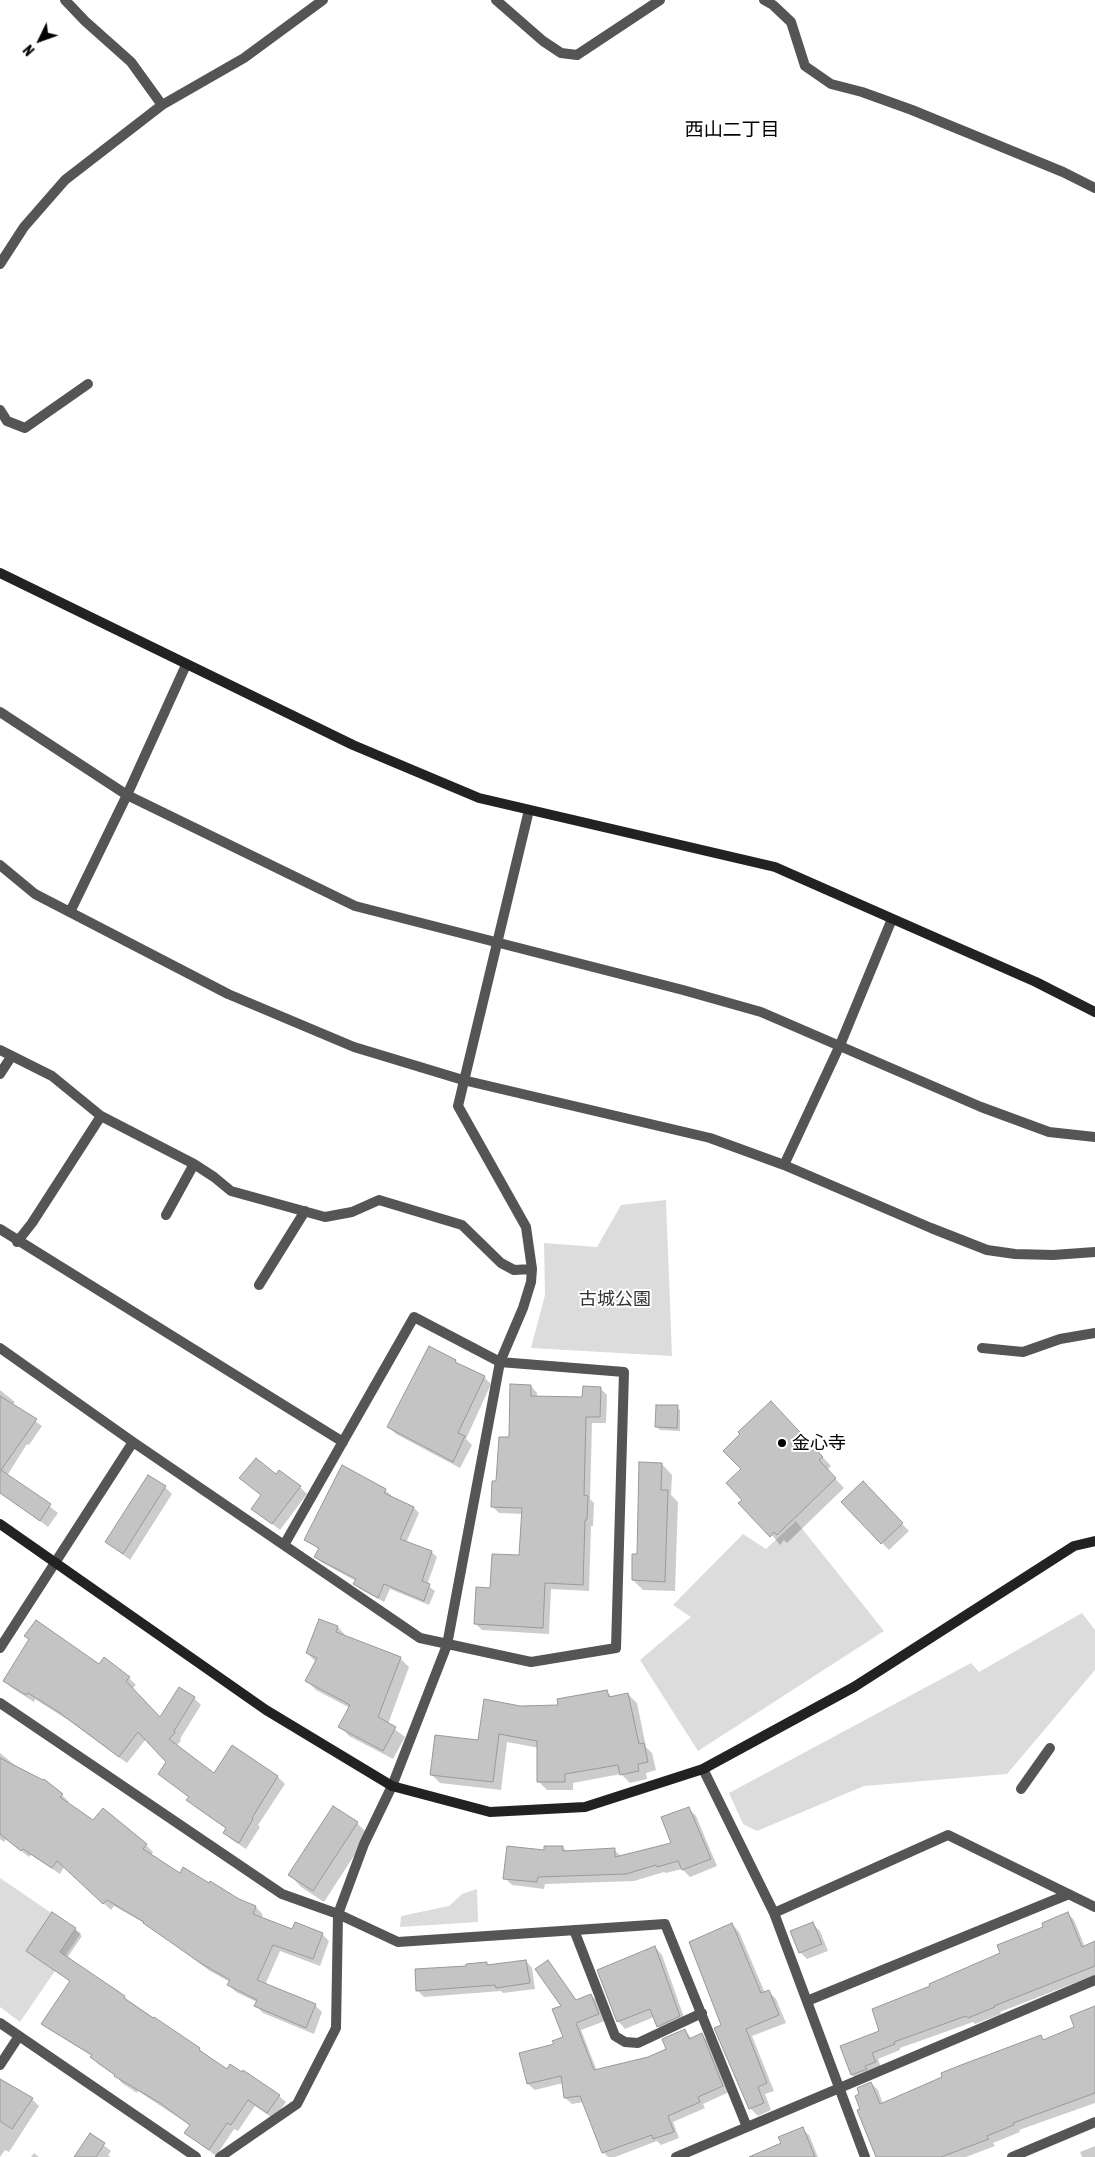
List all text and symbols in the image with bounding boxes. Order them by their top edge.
north arrow [15,15,65,65]
text: N [20,42,38,58]
district label: 西山二丁目 [685,119,779,141]
park label: 古城公園 [579,1288,651,1310]
place label: 金心寺 [792,1432,846,1454]
marker: 金心寺 [776,1437,788,1449]

